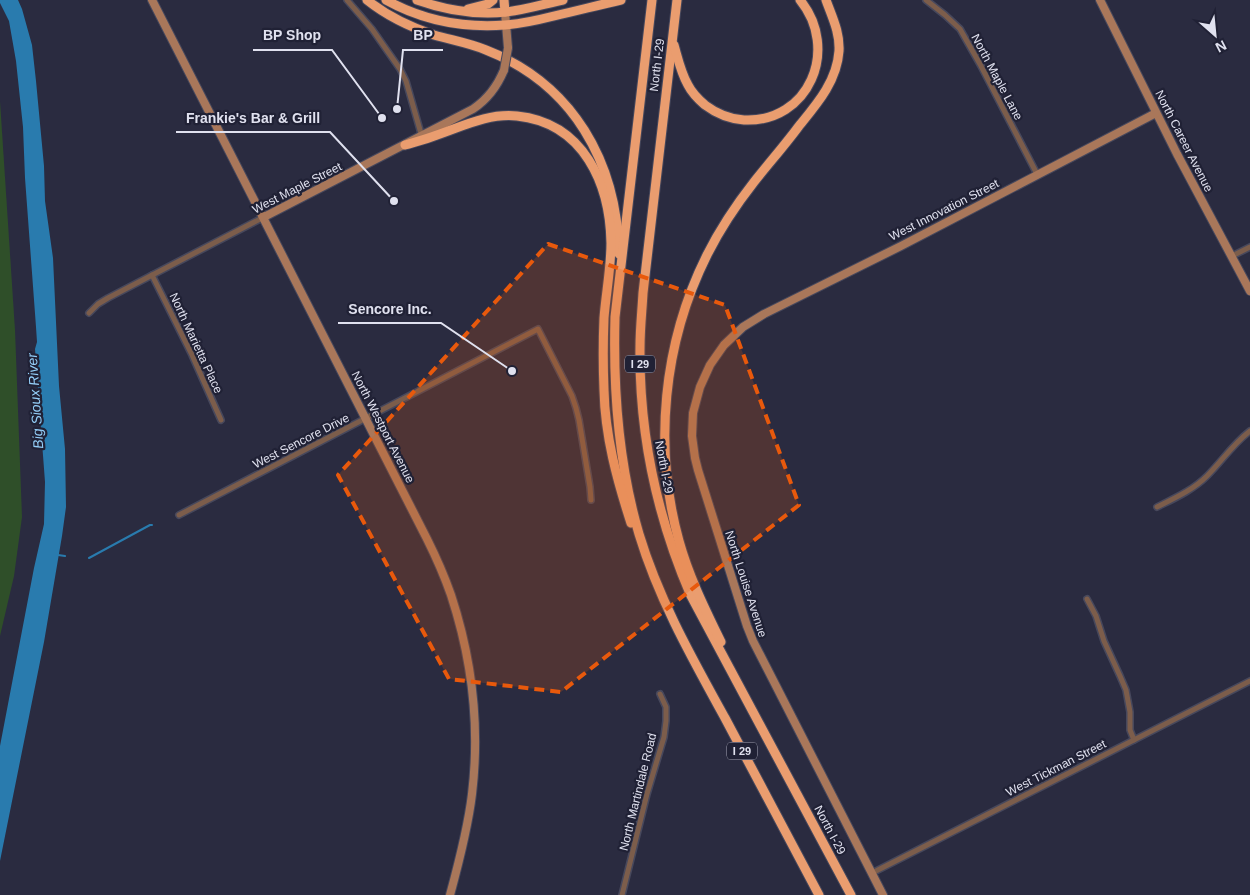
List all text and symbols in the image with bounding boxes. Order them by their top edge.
north arrow [1190,10,1240,60]
callout: BP Shop [253,21,332,50]
callout: BP [403,21,443,50]
text: BP Shop [263,27,321,43]
text: BP [413,27,433,43]
street label: North Maple Lane [968,32,1026,123]
street label: North I-29 [647,37,667,92]
text: N [1213,37,1229,56]
street label: North Career Avenue [1152,88,1216,195]
callout: Frankie's Bar & Grill [176,103,330,132]
text: Frankie's Bar & Grill [186,110,320,126]
street label: West Maple Street [250,159,345,217]
street label: West Innovation Street [887,176,1002,244]
street label: North Marietta Place [167,290,226,396]
callout: Sencore Inc. [338,294,441,323]
text: Sencore Inc. [348,301,432,317]
water label: Big Sioux River [24,351,46,449]
road number: I 29 [625,356,655,372]
street label: North Westport Avenue [349,369,417,486]
street label: West Sencore Drive [250,410,352,471]
street label: North I-29 [652,439,676,495]
street label: North Louise Avenue [722,529,770,639]
street label: North Martindale Road [617,732,659,852]
street label: West Tickman Street [1004,736,1109,799]
road number: I 29 [727,742,757,759]
street label: North I-29 [811,803,849,857]

